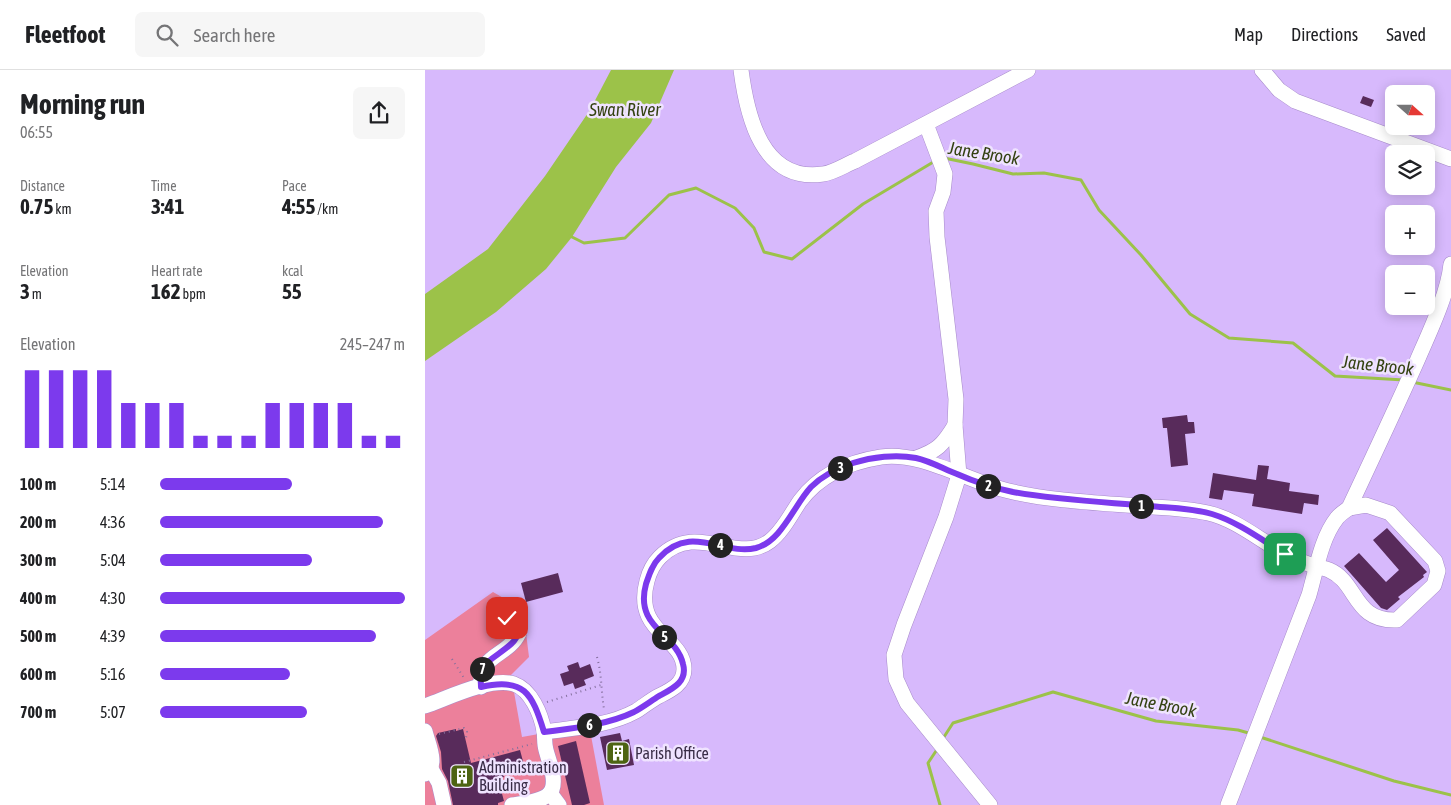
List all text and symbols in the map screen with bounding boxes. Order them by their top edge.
search box [135,12,485,57]
text: Fleetfoot [25,21,105,48]
icon: search [153,21,181,49]
text: Search here [193,24,275,46]
text: Map [1234,24,1263,45]
text: Directions [1291,24,1358,45]
text: Saved [1386,24,1426,45]
north arrow [1385,85,1435,135]
map controls [1385,85,1435,315]
button: share [353,87,405,139]
text: Morning run [20,88,145,120]
water label: Swan River [588,99,661,120]
text: 06:55 [20,123,53,141]
water label: Jane Brook [946,137,1022,169]
button: layers [1385,145,1435,195]
text: Distance [20,178,65,194]
text: Time [151,178,177,194]
text: Pace [282,178,307,194]
text: 0.75 [20,194,53,218]
text: 3:41 [151,194,184,218]
text: 4:55 [282,194,315,218]
text: km [53,201,72,217]
text: /km [315,201,338,217]
button: + [1385,205,1435,255]
text: Elevation [20,263,69,279]
text: Heart rate [151,263,203,279]
text: kcal [282,263,303,279]
button: − [1385,265,1435,315]
text: 3 [20,279,30,303]
text: 162 [151,279,181,303]
text: 55 [282,279,302,303]
text: m [30,286,42,302]
text: bpm [181,286,206,302]
text: Elevation [20,335,75,353]
text: 245–247 m [340,335,405,353]
water label: Jane Brook [1340,351,1416,379]
pin: 3 [827,456,853,480]
text: 3 [837,460,844,476]
pin: 2 [975,474,1001,498]
text: 100 m [20,475,56,493]
text: 5:14 [100,475,125,493]
text: 2 [985,478,992,494]
pin: 1 [1129,494,1153,518]
text: 1 [1138,498,1145,514]
text: 200 m [20,513,56,531]
text: 4:36 [100,513,125,531]
pin: 4 [707,532,733,558]
pin [1264,533,1306,575]
text: 4 [717,537,724,553]
icon: arrive [1271,540,1299,568]
text: 300 m [20,551,56,569]
text: 5:04 [100,551,126,569]
text: 400 m [20,589,56,607]
text: 4:30 [100,589,125,607]
pin [486,597,528,639]
icon: check [493,604,521,632]
pin: 5 [651,624,677,650]
text: 500 m [20,627,56,645]
text: 4:39 [100,627,125,645]
text: 5 [661,629,668,645]
pin: 7 [469,656,495,682]
text: 7 [479,661,486,677]
text: 600 m [20,665,56,683]
text: 5:16 [100,665,125,683]
water label: Jane Brook [1123,687,1199,721]
text: 700 m [20,703,56,721]
text: 5:07 [100,703,126,721]
pin: 6 [577,712,601,738]
text: 6 [586,717,593,733]
building icon: Parish Office [605,740,631,766]
place label: Parish Office [635,744,709,762]
place label: Administration Building [479,758,567,795]
building icon: Administration Building [449,763,475,789]

